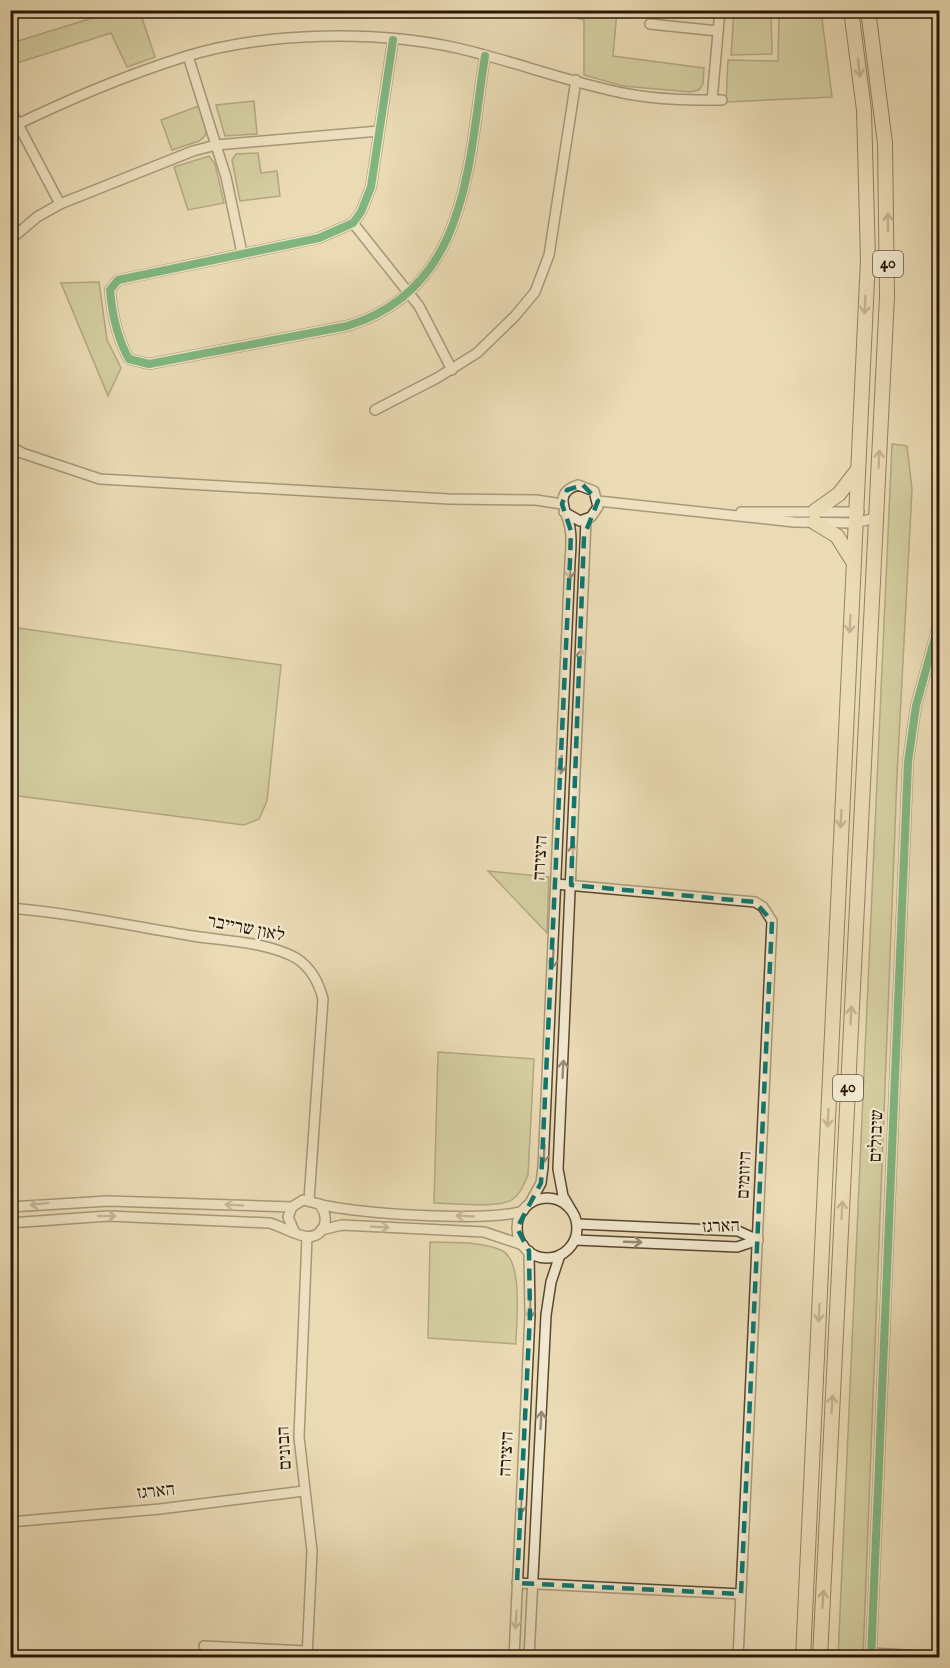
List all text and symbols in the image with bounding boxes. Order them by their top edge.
one-way arrow [854,58,865,78]
one-way arrow [882,213,894,233]
road number: 40 [873,251,903,277]
one-way arrow [860,294,871,314]
one-way arrow [874,450,885,470]
one-way arrow [565,559,576,579]
one-way arrow [844,613,855,633]
one-way arrow [576,648,587,668]
one-way arrow [556,754,567,774]
one-way arrow [836,808,847,828]
street label: היצירה [528,835,554,881]
one-way arrow [567,843,578,863]
street label: לאון שרייבר [205,910,287,948]
one-way arrow [547,949,558,969]
one-way arrow [846,1005,857,1025]
one-way arrow [557,1059,568,1079]
road number: 40 [833,1075,863,1101]
one-way arrow [822,1108,833,1128]
street label: שיבולים [865,1109,889,1163]
one-way arrow [538,1144,549,1164]
street label: היוזמים [732,1150,758,1200]
one-way arrow [29,1199,49,1210]
one-way arrow [224,1199,244,1210]
one-way arrow [836,1200,847,1220]
one-way arrow [97,1210,117,1222]
one-way arrow [456,1210,475,1221]
street label: הארגז [702,1215,740,1239]
one-way arrow [369,1222,389,1233]
one-way arrow [623,1237,643,1248]
one-way arrow [524,1299,536,1319]
one-way arrow [813,1303,824,1323]
one-way arrow [827,1395,838,1415]
one-way arrow [535,1410,546,1430]
street label: הבונים [272,1426,298,1470]
street label: היצירה [494,1431,520,1477]
street label: הארגז [136,1479,176,1505]
one-way arrow [516,1494,527,1514]
one-way arrow [817,1590,828,1610]
one-way arrow [510,1610,521,1630]

